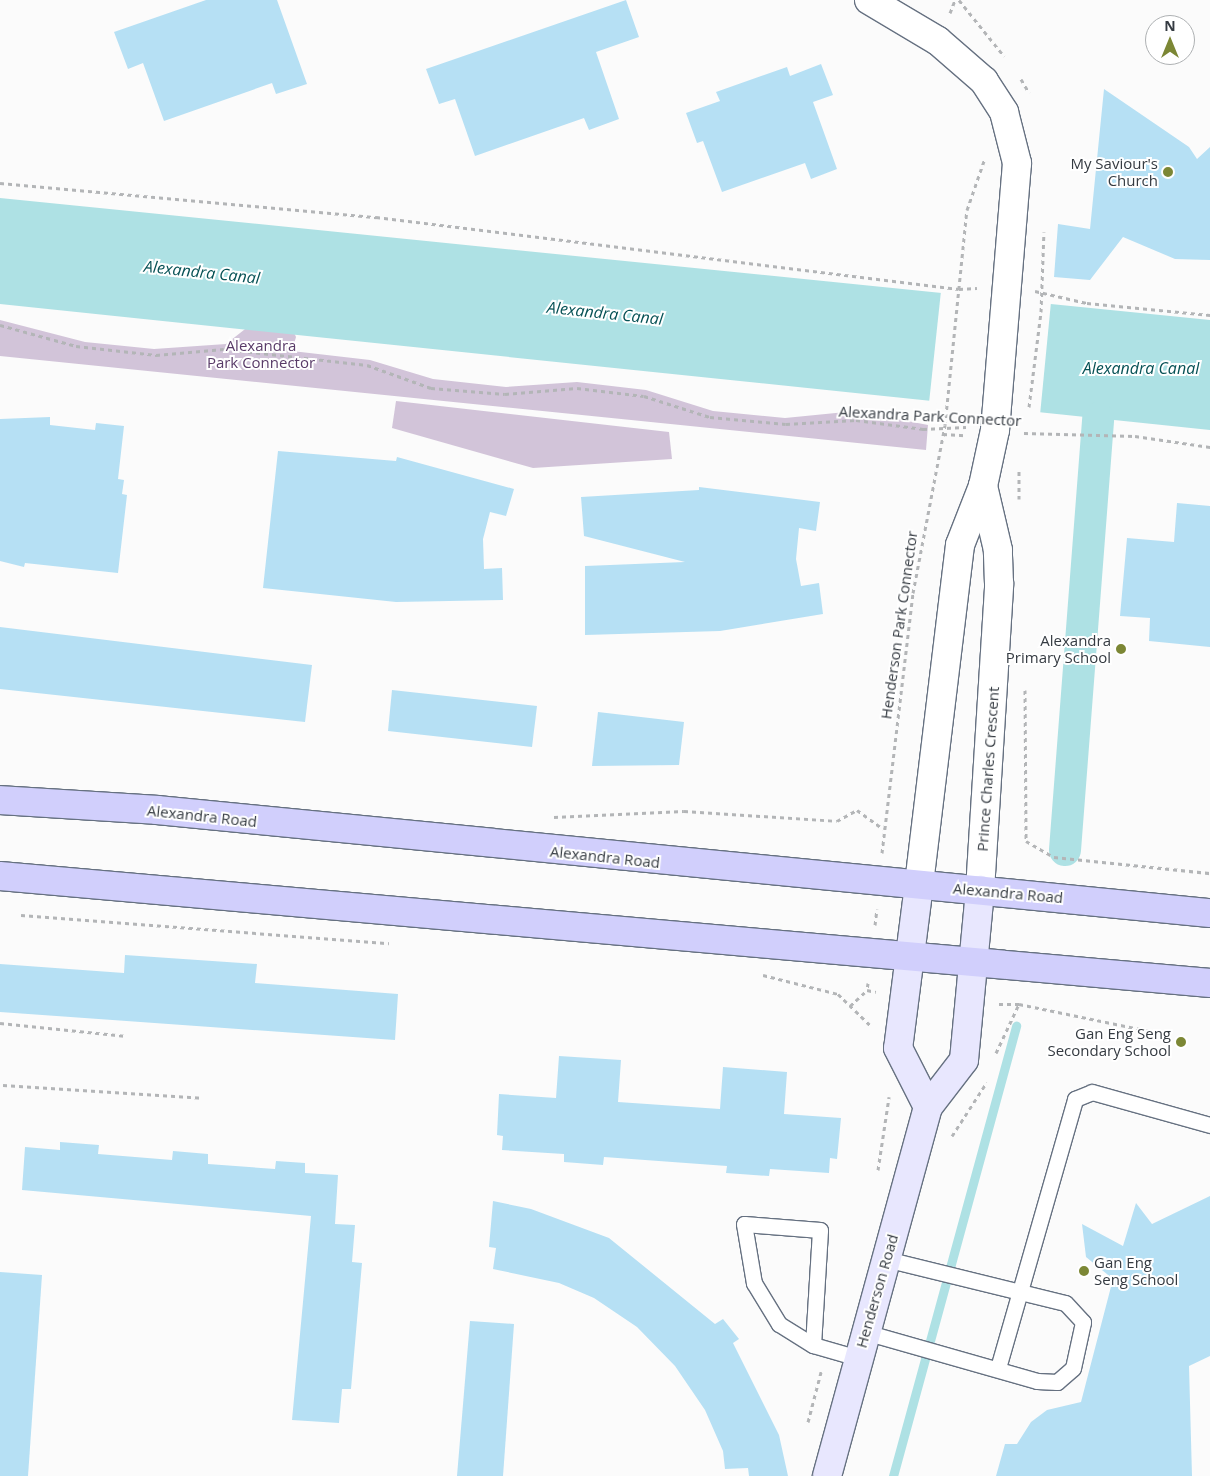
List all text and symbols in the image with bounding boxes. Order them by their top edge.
north arrow [1145,15,1195,65]
text: N [1164,16,1176,35]
place label: My Saviour's Church [1070,154,1158,189]
marker: My Saviour's Church [1162,166,1174,178]
water label: Alexandra Canal [143,256,261,288]
water label: Alexandra Canal [546,297,664,329]
park label: Alexandra Park Connector [207,336,315,371]
water label: Alexandra Canal [1083,358,1199,378]
street label: Alexandra Park Connector [838,402,1022,430]
street label: Henderson Park Connector [877,530,921,720]
place label: Alexandra Primary School [1006,631,1111,666]
marker: Alexandra Primary School [1115,643,1127,655]
street label: Prince Charles Crescent [973,686,1003,852]
street label: Alexandra Road [146,801,258,831]
street label: Alexandra Road [549,842,661,872]
street label: Alexandra Road [952,879,1064,907]
place label: Gan Eng Seng Secondary School [1047,1024,1171,1059]
marker: Gan Eng Seng Secondary School [1175,1036,1187,1048]
street label: Henderson Road [852,1232,902,1350]
place label: Gan Eng Seng School [1094,1253,1178,1288]
marker: Gan Eng Seng School [1078,1265,1090,1277]

